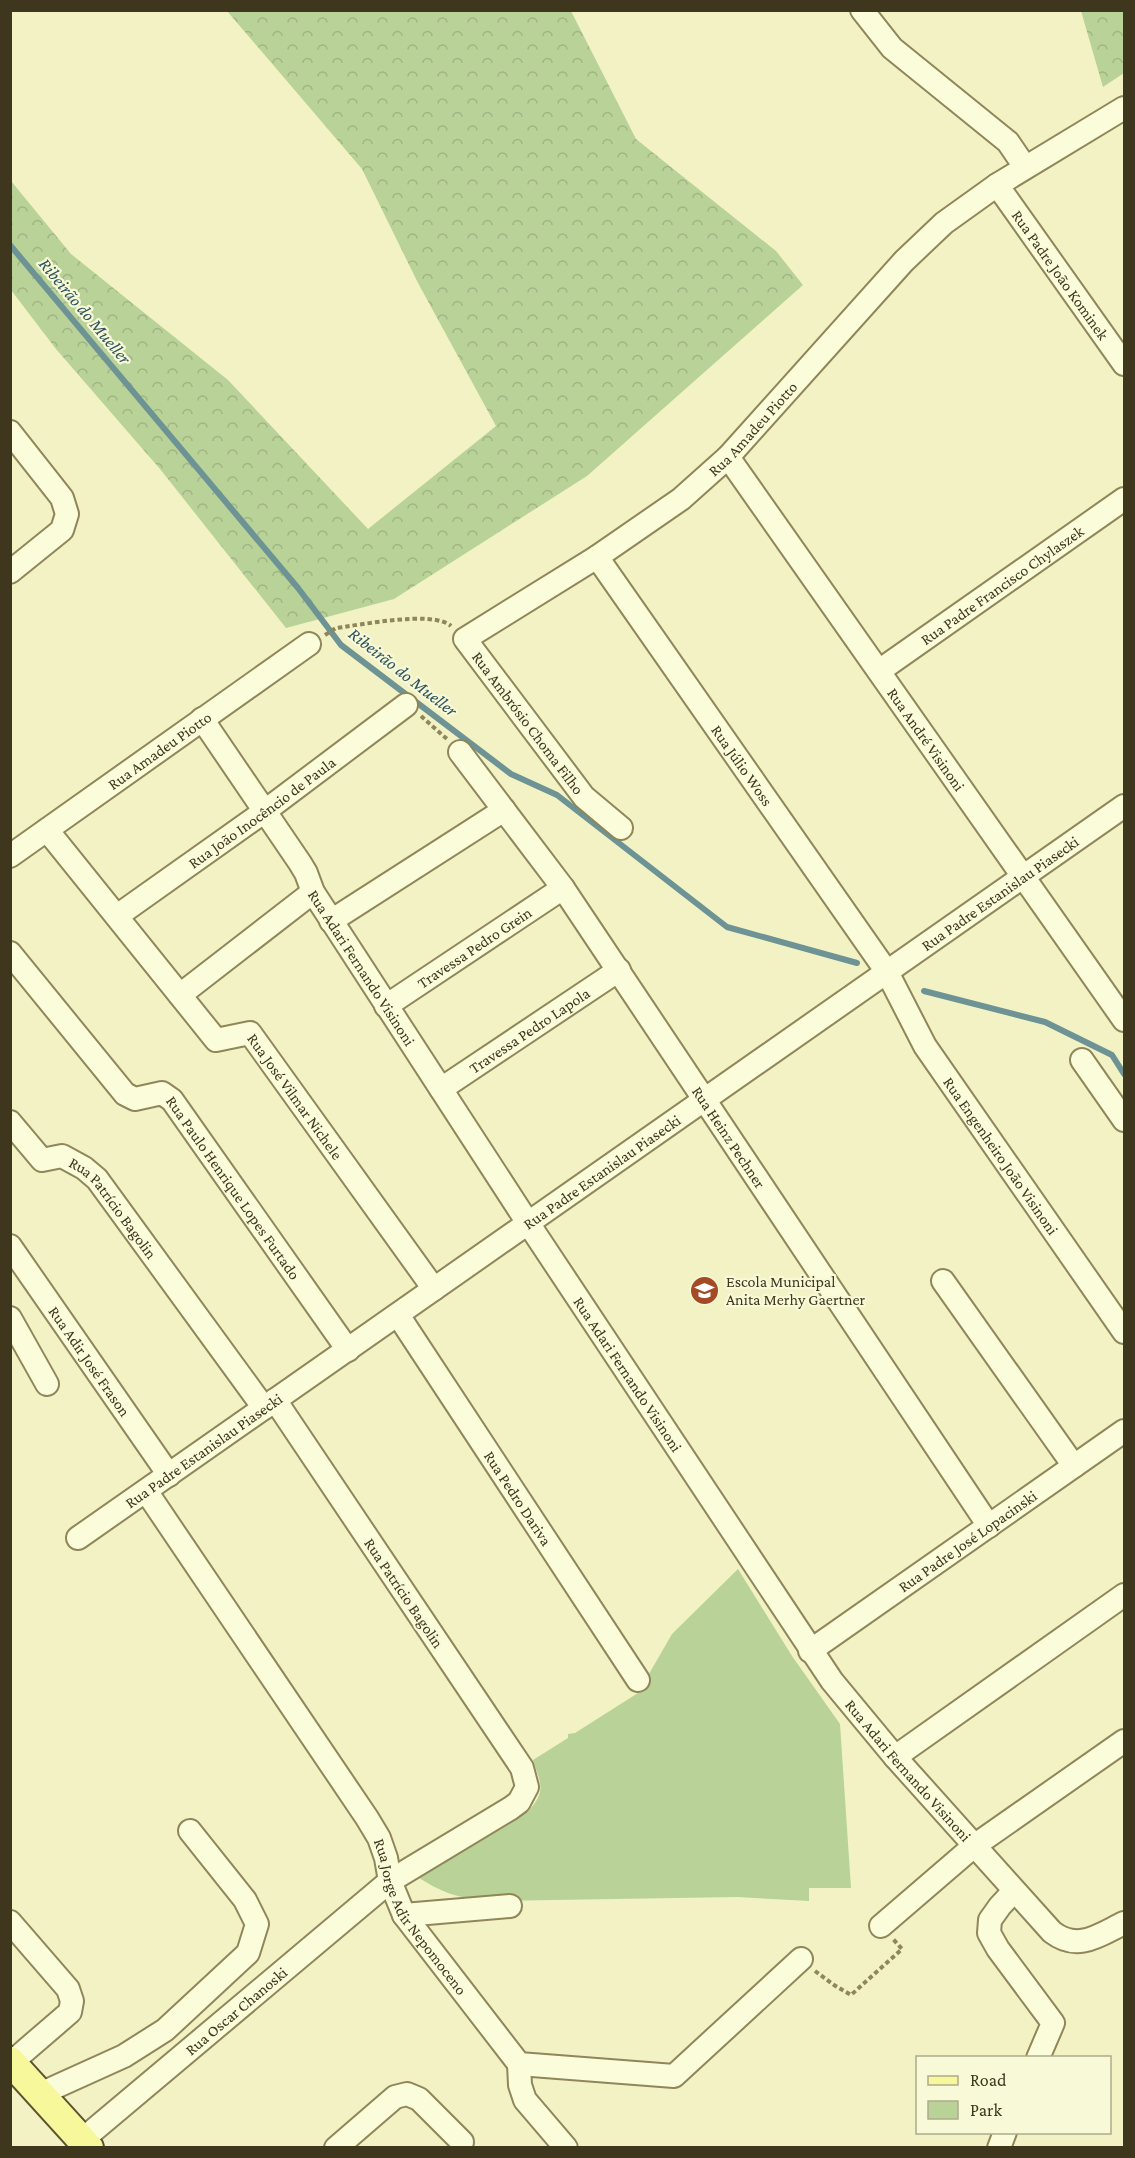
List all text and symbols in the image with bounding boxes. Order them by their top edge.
street label: Rua Padre João Kominek [1009,207,1113,343]
water label: Ribeirão do Mueller [35,254,136,369]
street label: Rua Amadeu Piotto [705,378,800,479]
street label: Rua Padre Francisco Chylaszek [917,522,1087,648]
water label: Ribeirão do Mueller [345,623,462,721]
street label: Rua Ambrósio Choma Filho [469,648,587,798]
street label: Rua André Visinoni [884,684,968,794]
street label: Rua Amadeu Piotto [104,708,214,792]
street label: Rua Júlio Woss [708,722,777,809]
street label: Rua João Inocêncio de Paula [185,753,339,871]
street label: Rua Padre Estanislau Piasecki [918,832,1081,954]
street label: Rua Adari Fernando Visinoni [305,886,419,1049]
street label: Travessa Pedro Grein [414,903,535,991]
street label: Travessa Pedro Lapola [466,983,593,1076]
street label: Rua José Vilmar Nichele [244,1030,346,1162]
street label: Rua Engenheiro João Visinoni [941,1074,1062,1238]
street label: Rua Heinz Pechner [689,1083,770,1191]
street label: Rua Paulo Henrique Lopes Furtado [163,1092,304,1283]
street label: Rua Padre Estanislau Piasecki [520,1111,683,1232]
street label: Rua Patrício Bagolin [66,1153,161,1262]
place label: Escola Municipal Anita Merhy Gaertner [726,1273,866,1309]
school or university icon: Escola Municipal Anita Merhy Gaertner [689,1274,721,1306]
street label: Rua Adari Fernando Visinoni [571,1293,686,1455]
street label: Rua Adir José Frason [46,1303,134,1420]
street label: Rua Padre Estanislau Piasecki [122,1390,285,1511]
street label: Rua Pedro Dariva [481,1448,556,1549]
street label: Rua Padre José Lopacinski [895,1487,1040,1595]
street label: Rua Patrício Bagolin [360,1535,447,1652]
street label: Rua Adari Fernando Visinoni [842,1696,975,1845]
street label: Rua Jorge Adir Nepomoceno [371,1836,471,1998]
street label: Rua Oscar Chanoski [182,1963,290,2058]
legend [916,2056,1111,2134]
text: Road [970,2070,1007,2090]
text: Park [970,2100,1002,2120]

